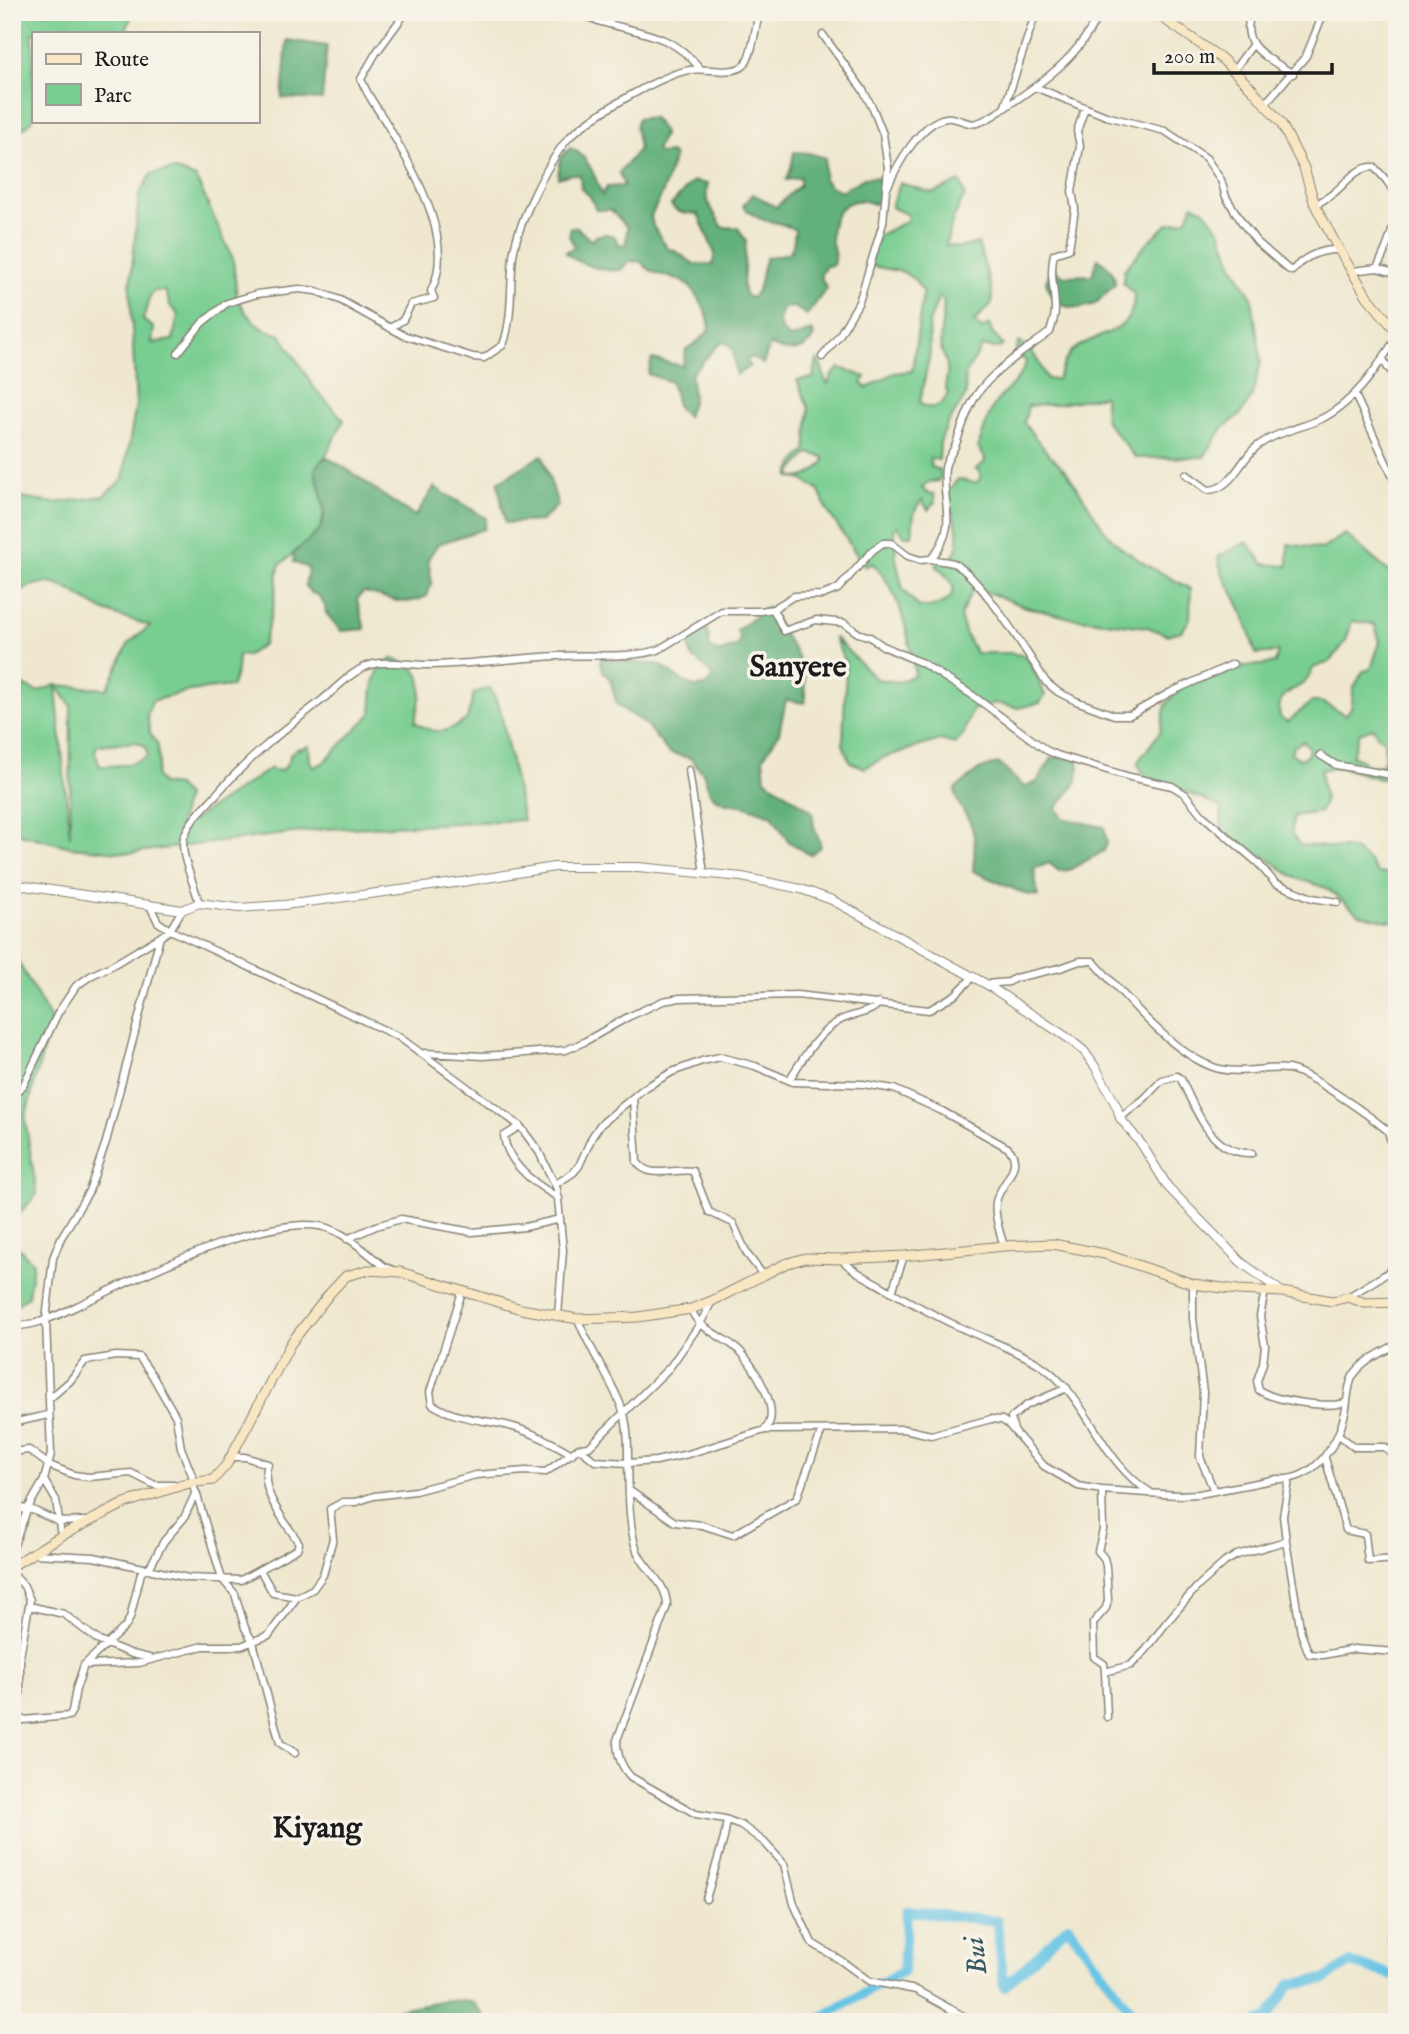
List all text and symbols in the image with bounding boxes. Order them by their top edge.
legend [32,32,259,122]
scale bar [1154,32,1332,76]
text: 200 m [1164,44,1215,71]
text: Route [94,47,149,74]
text: Parc [94,83,132,110]
district label: Sanyere [749,649,847,687]
district label: Kiyang [272,1810,363,1848]
water label: Bui [957,1933,997,1977]

